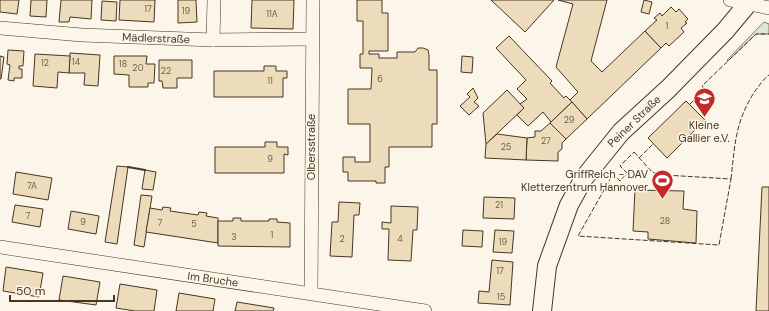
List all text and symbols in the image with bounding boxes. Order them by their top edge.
house number: 17 [144,3,152,15]
house number: 19 [182,5,191,17]
house number: 11A [266,8,278,20]
house number: 1 [666,20,669,32]
street label: Mädlerstraße [122,30,190,46]
house number: 14 [72,56,81,68]
house number: 12 [41,57,49,69]
house number: 18 [119,58,127,70]
house number: 20 [132,62,144,74]
house number: 22 [161,65,171,77]
house number: 6 [377,73,383,85]
house number: 11 [267,75,273,87]
school or university icon: Kleine Gallier e.V. [691,86,717,119]
street label: Peiner Straße [604,92,664,150]
street label: Olbersstraße [304,114,318,180]
house number: 29 [564,114,575,126]
place label: Kleine Gallier e.V. [678,118,730,145]
house number: 27 [541,135,551,147]
house number: 25 [501,141,511,153]
house number: 9 [267,153,273,165]
place label: GriffReich - DAV Kletterzentrum Hannover [521,167,649,194]
sports icon: GriffReich - DAV Kletterzentrum Hannover [650,167,676,200]
house number: 7A [27,180,37,192]
house number: 21 [495,199,503,211]
house number: 7 [26,210,31,222]
house number: 28 [660,215,670,227]
house number: 9 [80,216,86,228]
house number: 7 [158,217,163,229]
house number: 5 [191,218,197,230]
house number: 1 [271,229,274,241]
house number: 3 [231,231,237,243]
house number: 2 [339,233,345,245]
house number: 4 [397,233,403,245]
house number: 19 [499,236,508,248]
house number: 17 [496,265,504,277]
street label: Im Bruche [187,269,239,289]
scale bar [10,277,114,303]
text: 50 m [16,283,45,299]
house number: 15 [497,291,505,303]

